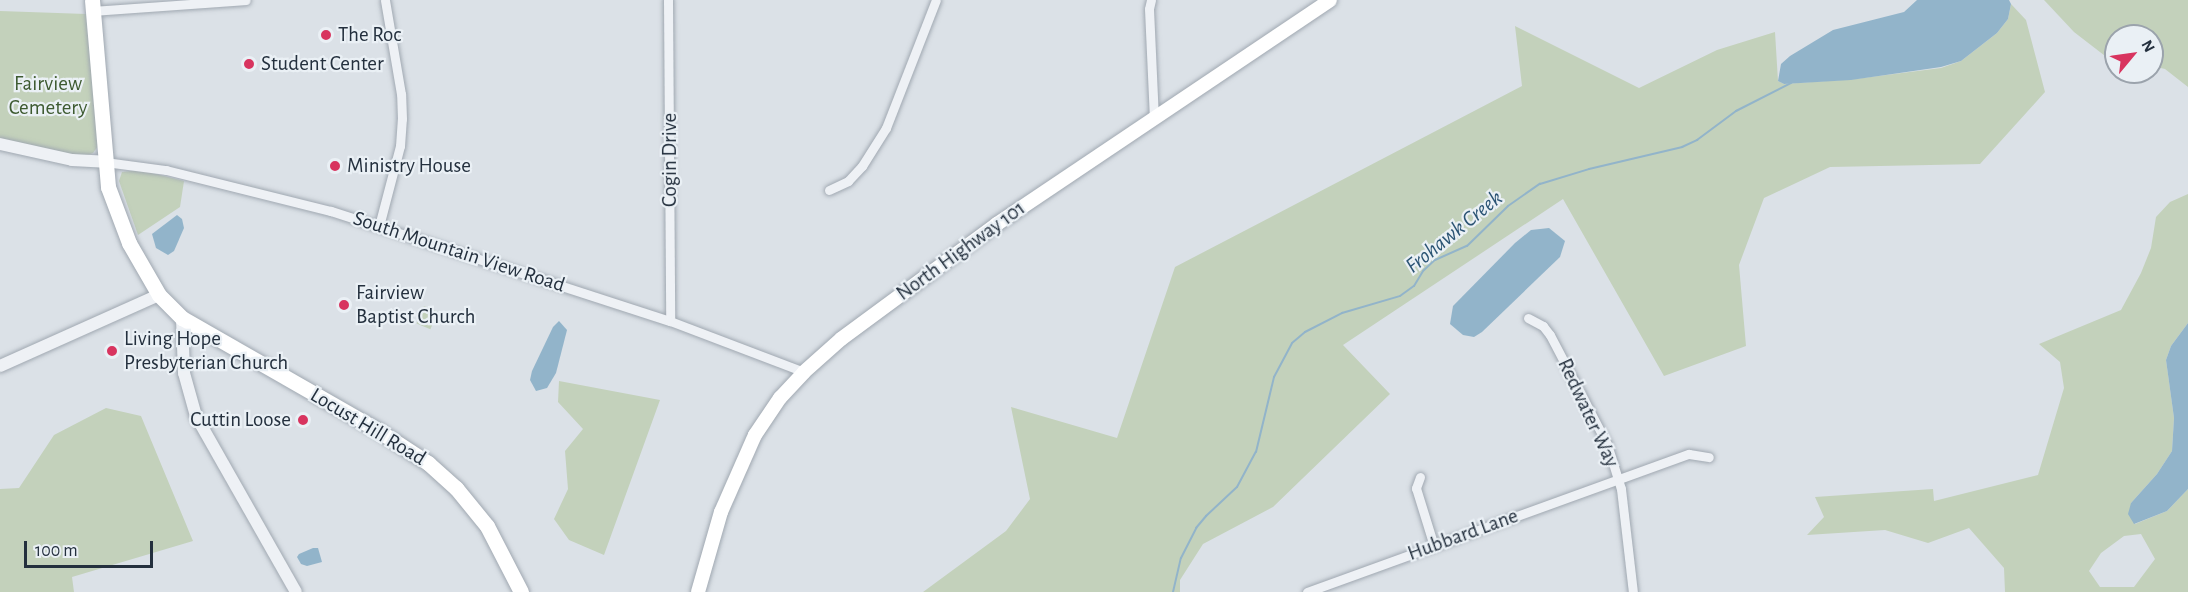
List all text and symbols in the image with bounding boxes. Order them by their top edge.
place label: The Roc [338,22,401,48]
north arrow [2104,24,2164,84]
marker: The Roc [319,28,333,42]
text: N [2138,37,2158,55]
place label: Student Center [261,51,384,77]
marker: Student Center [242,57,256,71]
park label: Fairview Cemetery [9,71,87,121]
street label: Cogin Drive [657,113,683,207]
place label: Ministry House [347,153,471,179]
marker: Ministry House [328,159,342,173]
water label: Frohawk Creek [1400,185,1508,279]
street label: North Highway 101 [892,196,1030,306]
street label: South Mountain View Road [350,206,568,298]
place label: Fairview Baptist Church [356,280,475,330]
marker: Fairview Baptist Church [337,298,351,312]
place label: Living Hope Presbyterian Church [124,326,288,376]
marker: Living Hope Presbyterian Church [105,344,119,358]
street label: Redwater Way [1552,355,1624,471]
street label: Locust Hill Road [306,383,430,471]
place label: Cuttin Loose [190,407,291,433]
marker: Cuttin Loose [296,413,310,427]
street label: Hubbard Lane [1404,503,1522,567]
scale bar [27,529,156,567]
text: 100 m [35,542,78,560]

